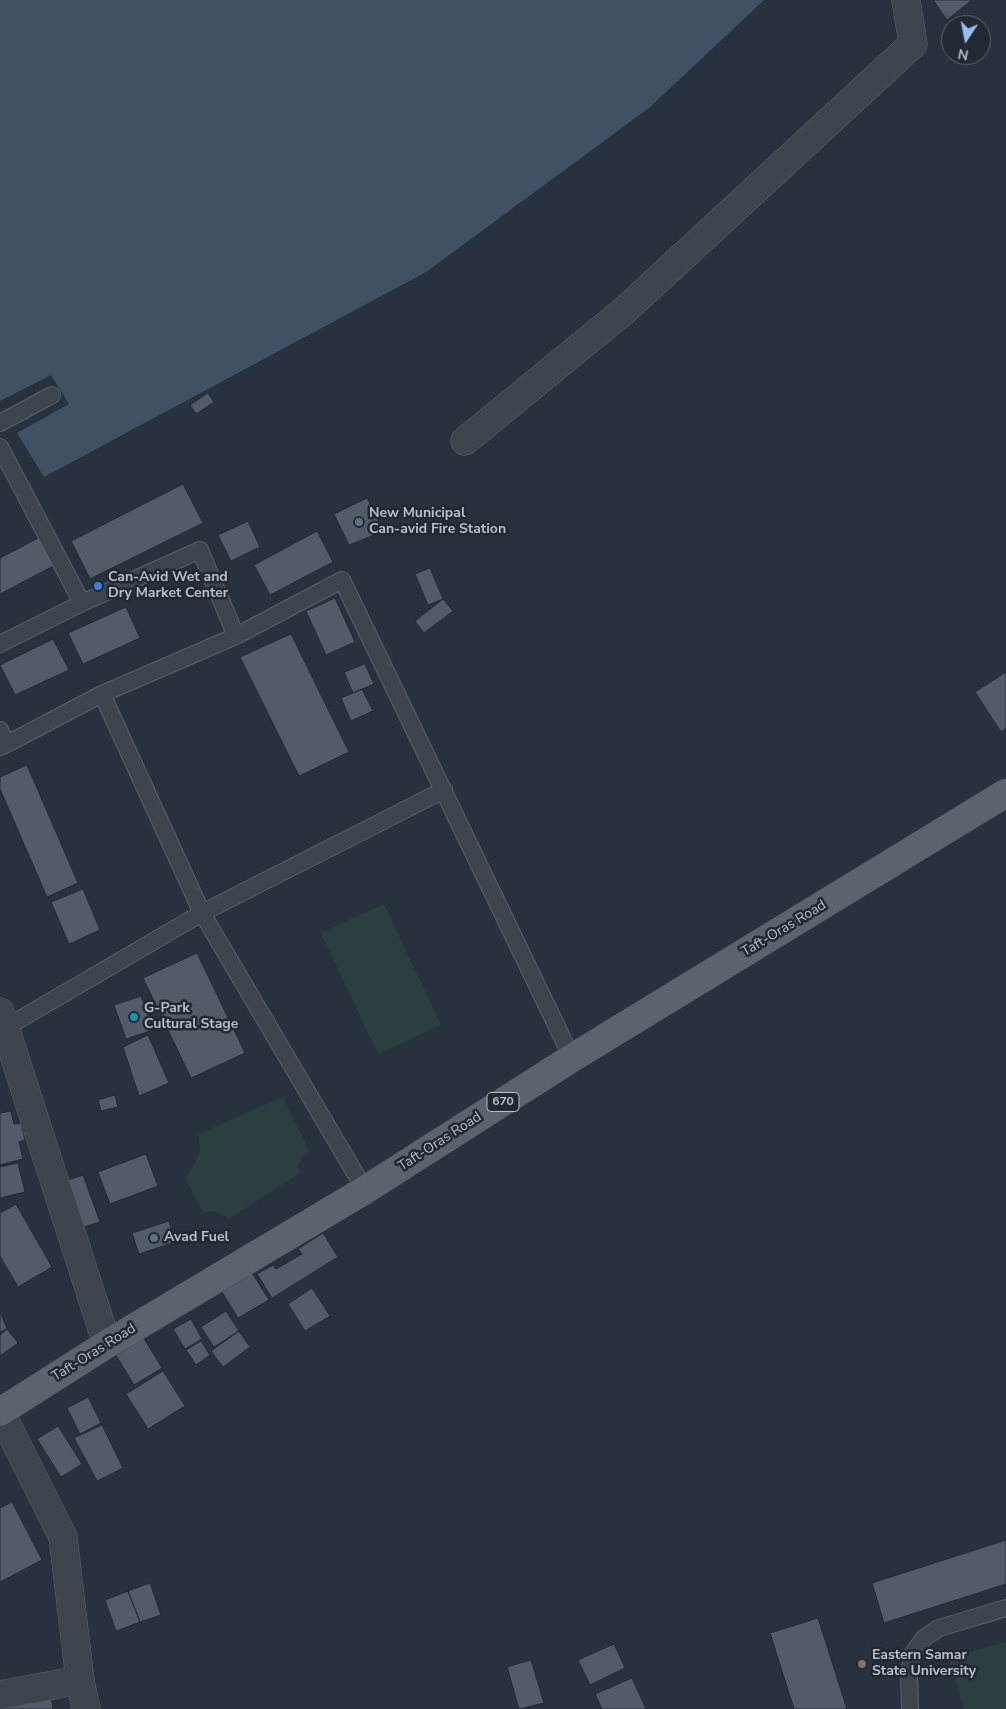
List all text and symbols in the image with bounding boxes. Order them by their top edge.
north arrow [941,15,991,65]
text: N [956,44,970,65]
place label: New Municipal Can-avid Fire Station [369,506,506,538]
marker: New Municipal Can-avid Fire Station [353,516,365,528]
place label: Can-Avid Wet and Dry Market Center [108,570,228,602]
marker: Can-Avid Wet and Dry Market Center [92,580,104,592]
street label: Taft-Oras Road [739,897,829,961]
place label: G-Park Cultural Stage [144,1001,238,1034]
marker: G-Park Cultural Stage [128,1011,140,1023]
road number: 670 [487,1092,519,1112]
street label: Taft-Oras Road [395,1109,485,1175]
place label: Avad Fuel [164,1230,229,1246]
marker: Avad Fuel [148,1232,160,1244]
street label: Taft-Oras Road [49,1320,139,1386]
place label: Eastern Samar State University [872,1648,976,1680]
marker: Eastern Samar State University [856,1658,868,1670]

